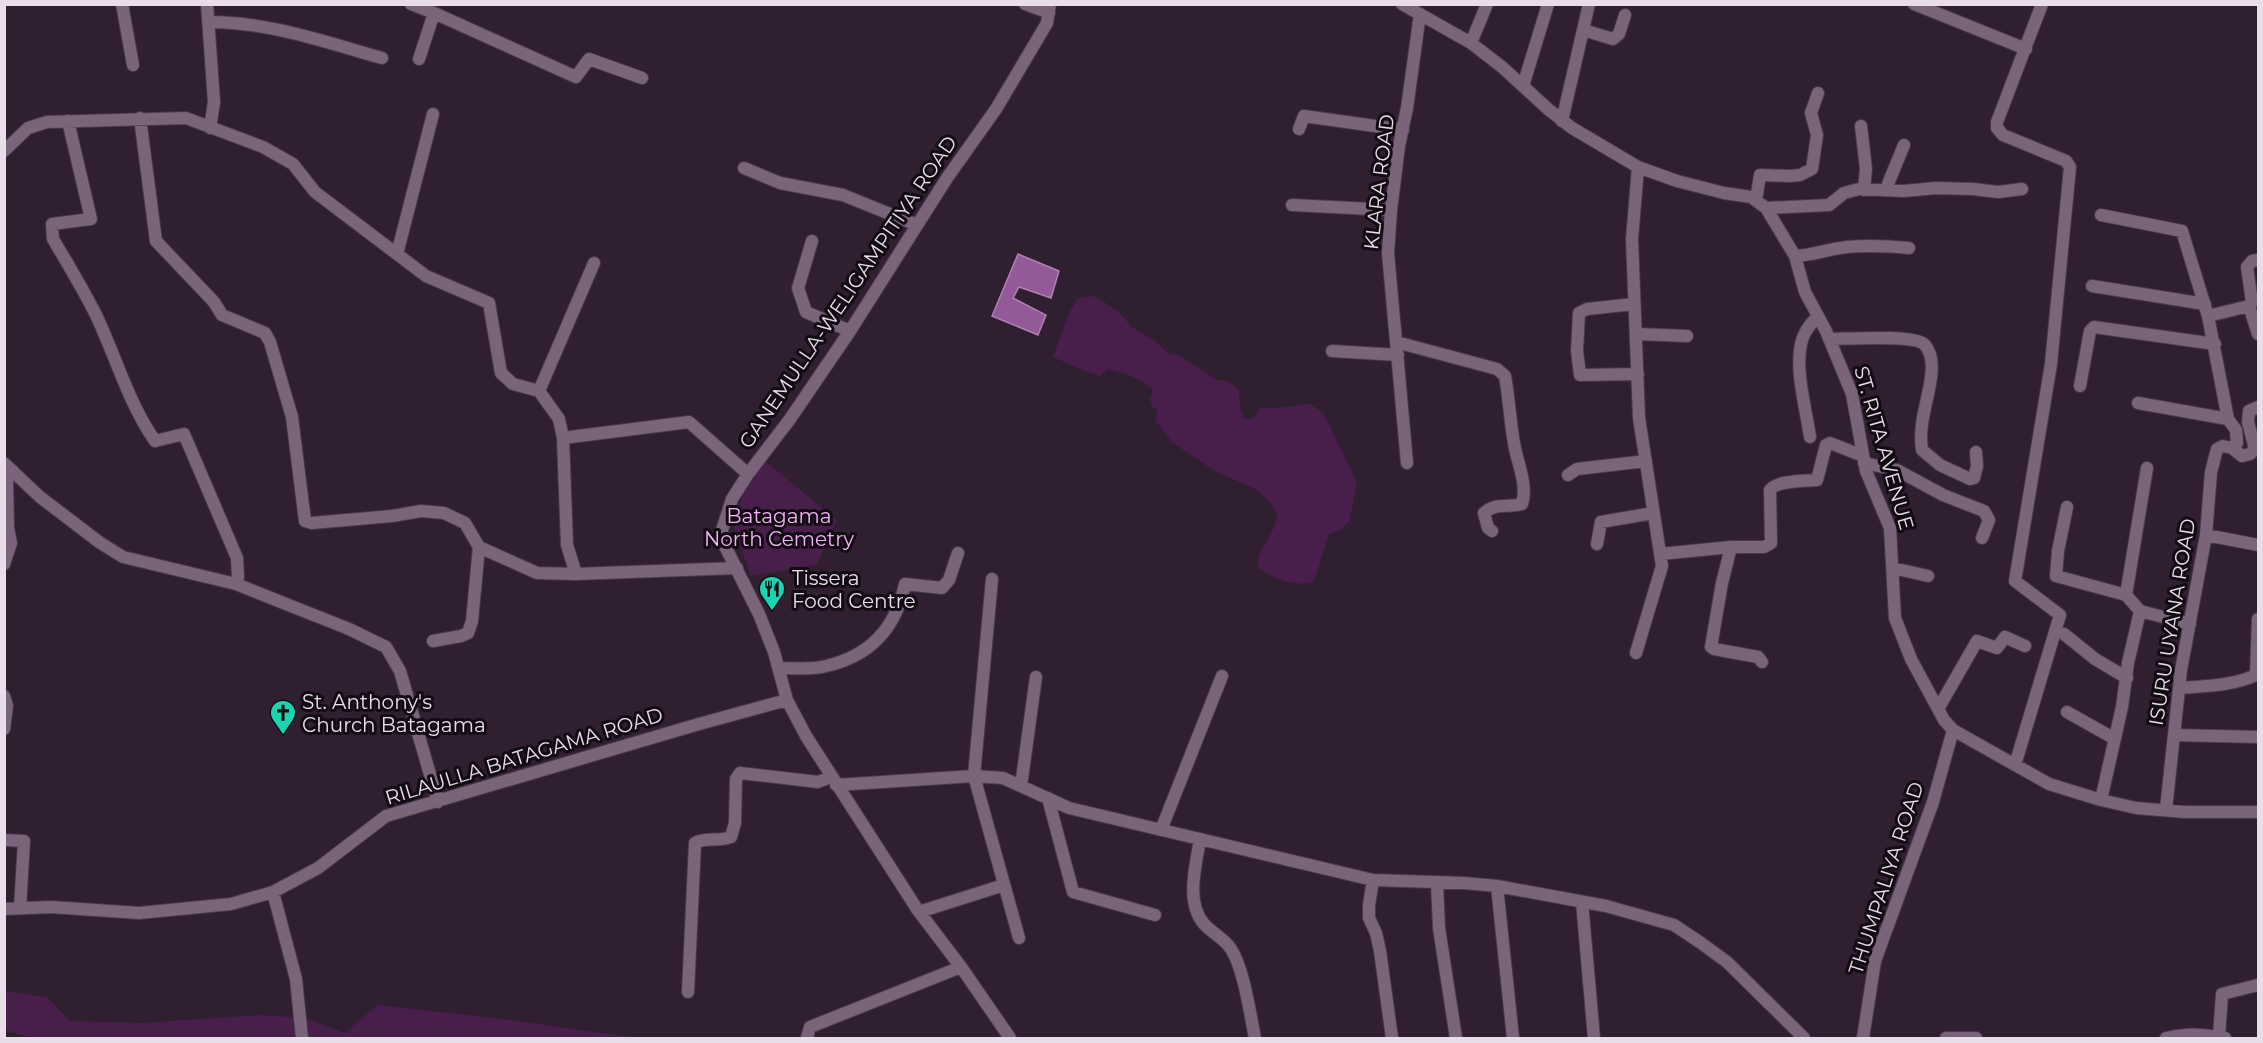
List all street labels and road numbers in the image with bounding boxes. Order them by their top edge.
street label: KLARA ROAD [1359,113,1399,251]
street label: GANEMULLA-WELIGAMPITIYA ROAD [734,131,962,453]
street label: ST. RITA AVENUE [1849,363,1919,533]
street label: ISURU UYANA ROAD [2144,517,2200,727]
street label: RILAULLA BATAGAMA ROAD [382,702,666,810]
street label: THUMPALIYA ROAD [1843,779,1929,977]

